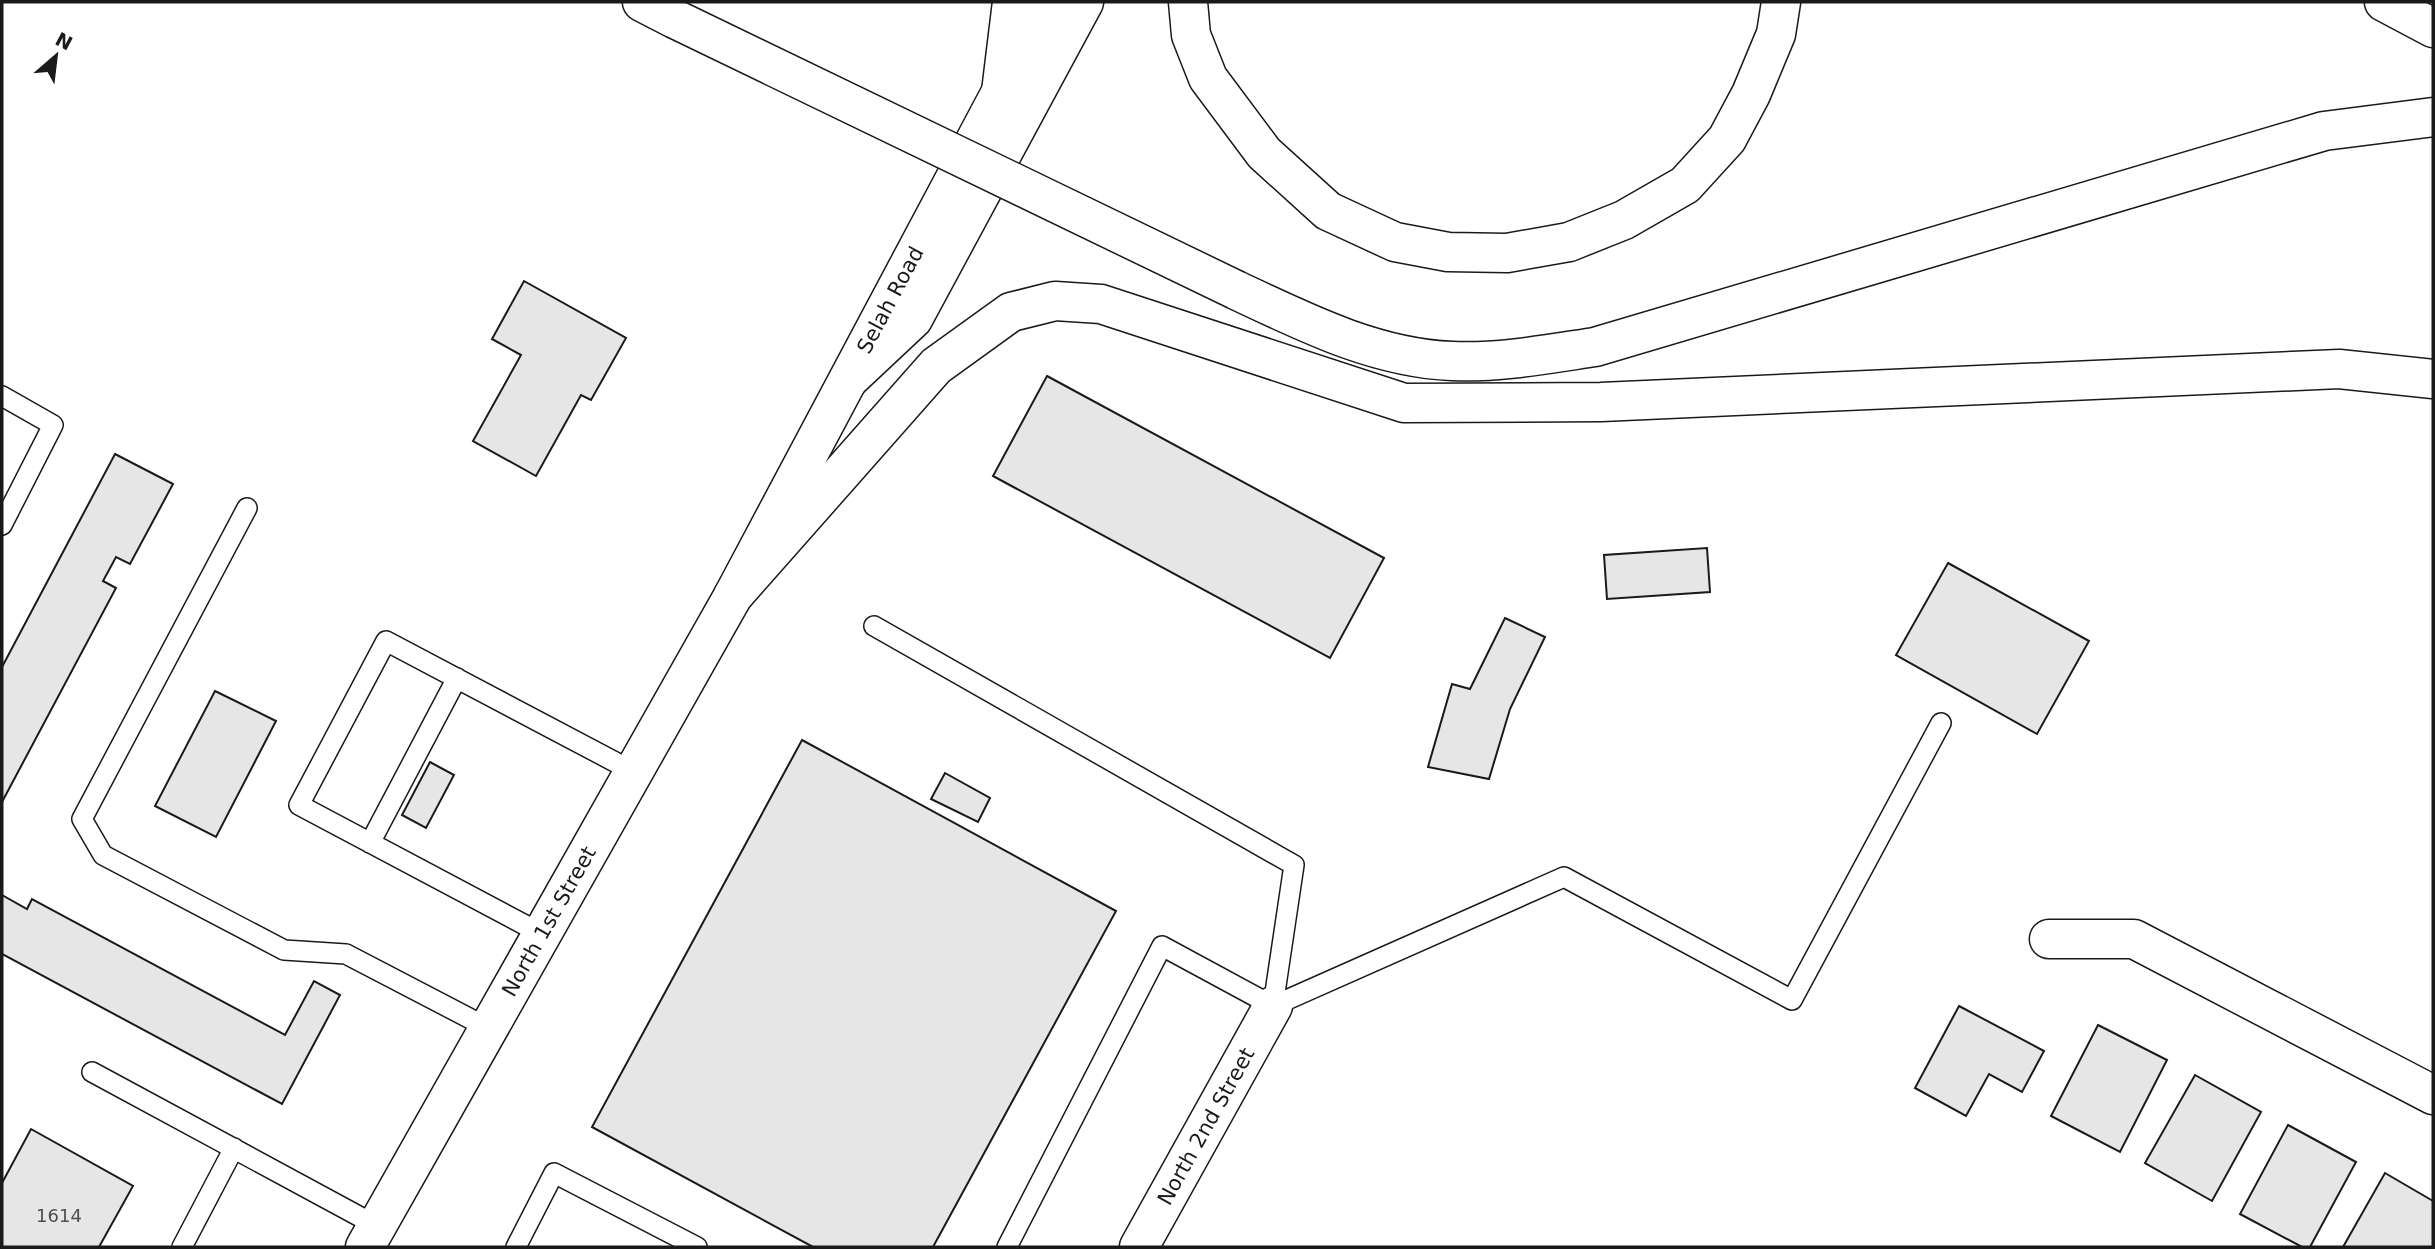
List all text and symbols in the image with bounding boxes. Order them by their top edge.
north arrow [21,21,91,91]
text: N [52,28,76,54]
street label: Selah Road [852,242,929,358]
street label: North 1st Street [497,842,601,1001]
street label: North 2nd Street [1153,1044,1259,1209]
house number: 1614 [36,1205,82,1226]

